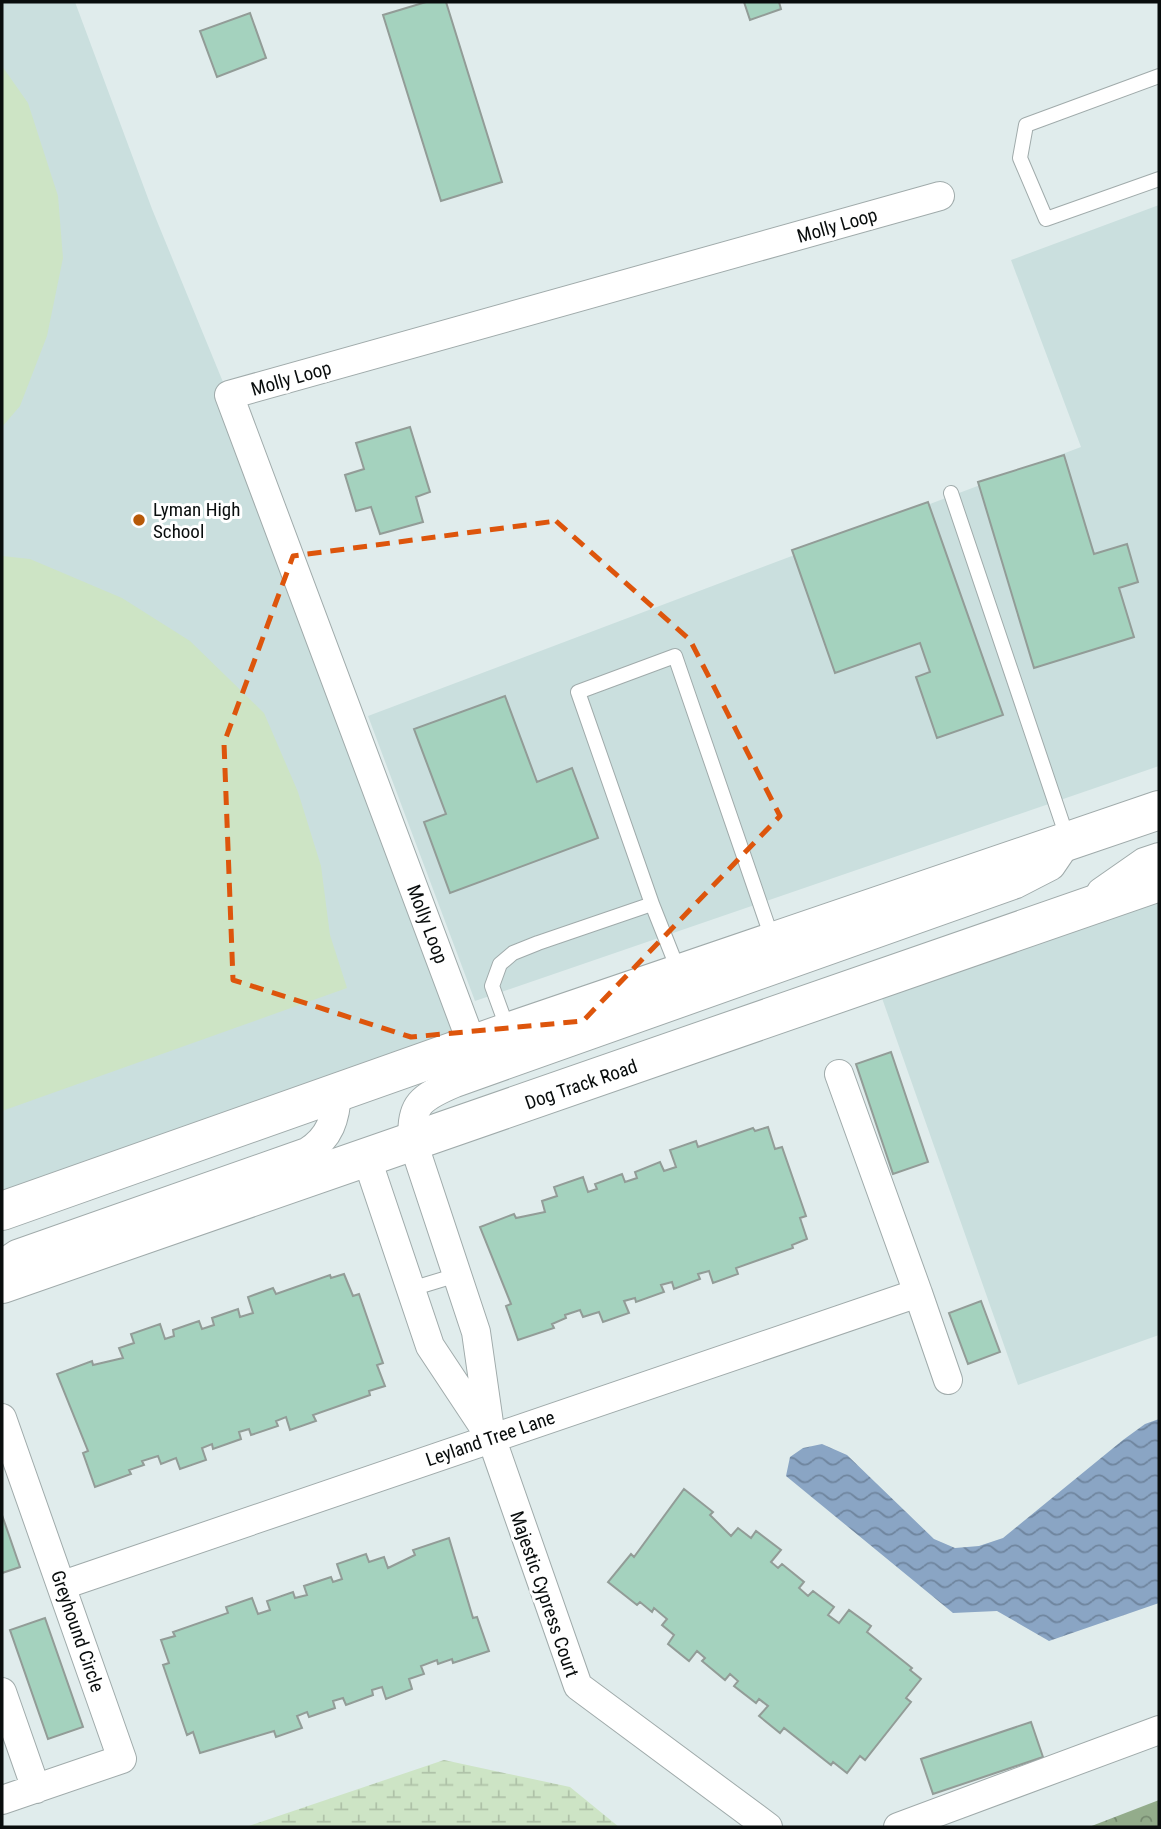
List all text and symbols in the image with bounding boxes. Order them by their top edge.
street label: Molly Loop [794,203,880,248]
street label: Molly Loop [248,356,334,401]
place label: Lyman High School [153,498,240,543]
marker: Lyman High School [131,512,147,528]
street label: Molly Loop [402,882,453,967]
street label: Dog Track Road [522,1055,640,1114]
street label: Leyland Tree Lane [423,1406,558,1471]
street label: Majestic Cypress Court [505,1508,584,1680]
street label: Greyhound Circle [46,1567,109,1695]

